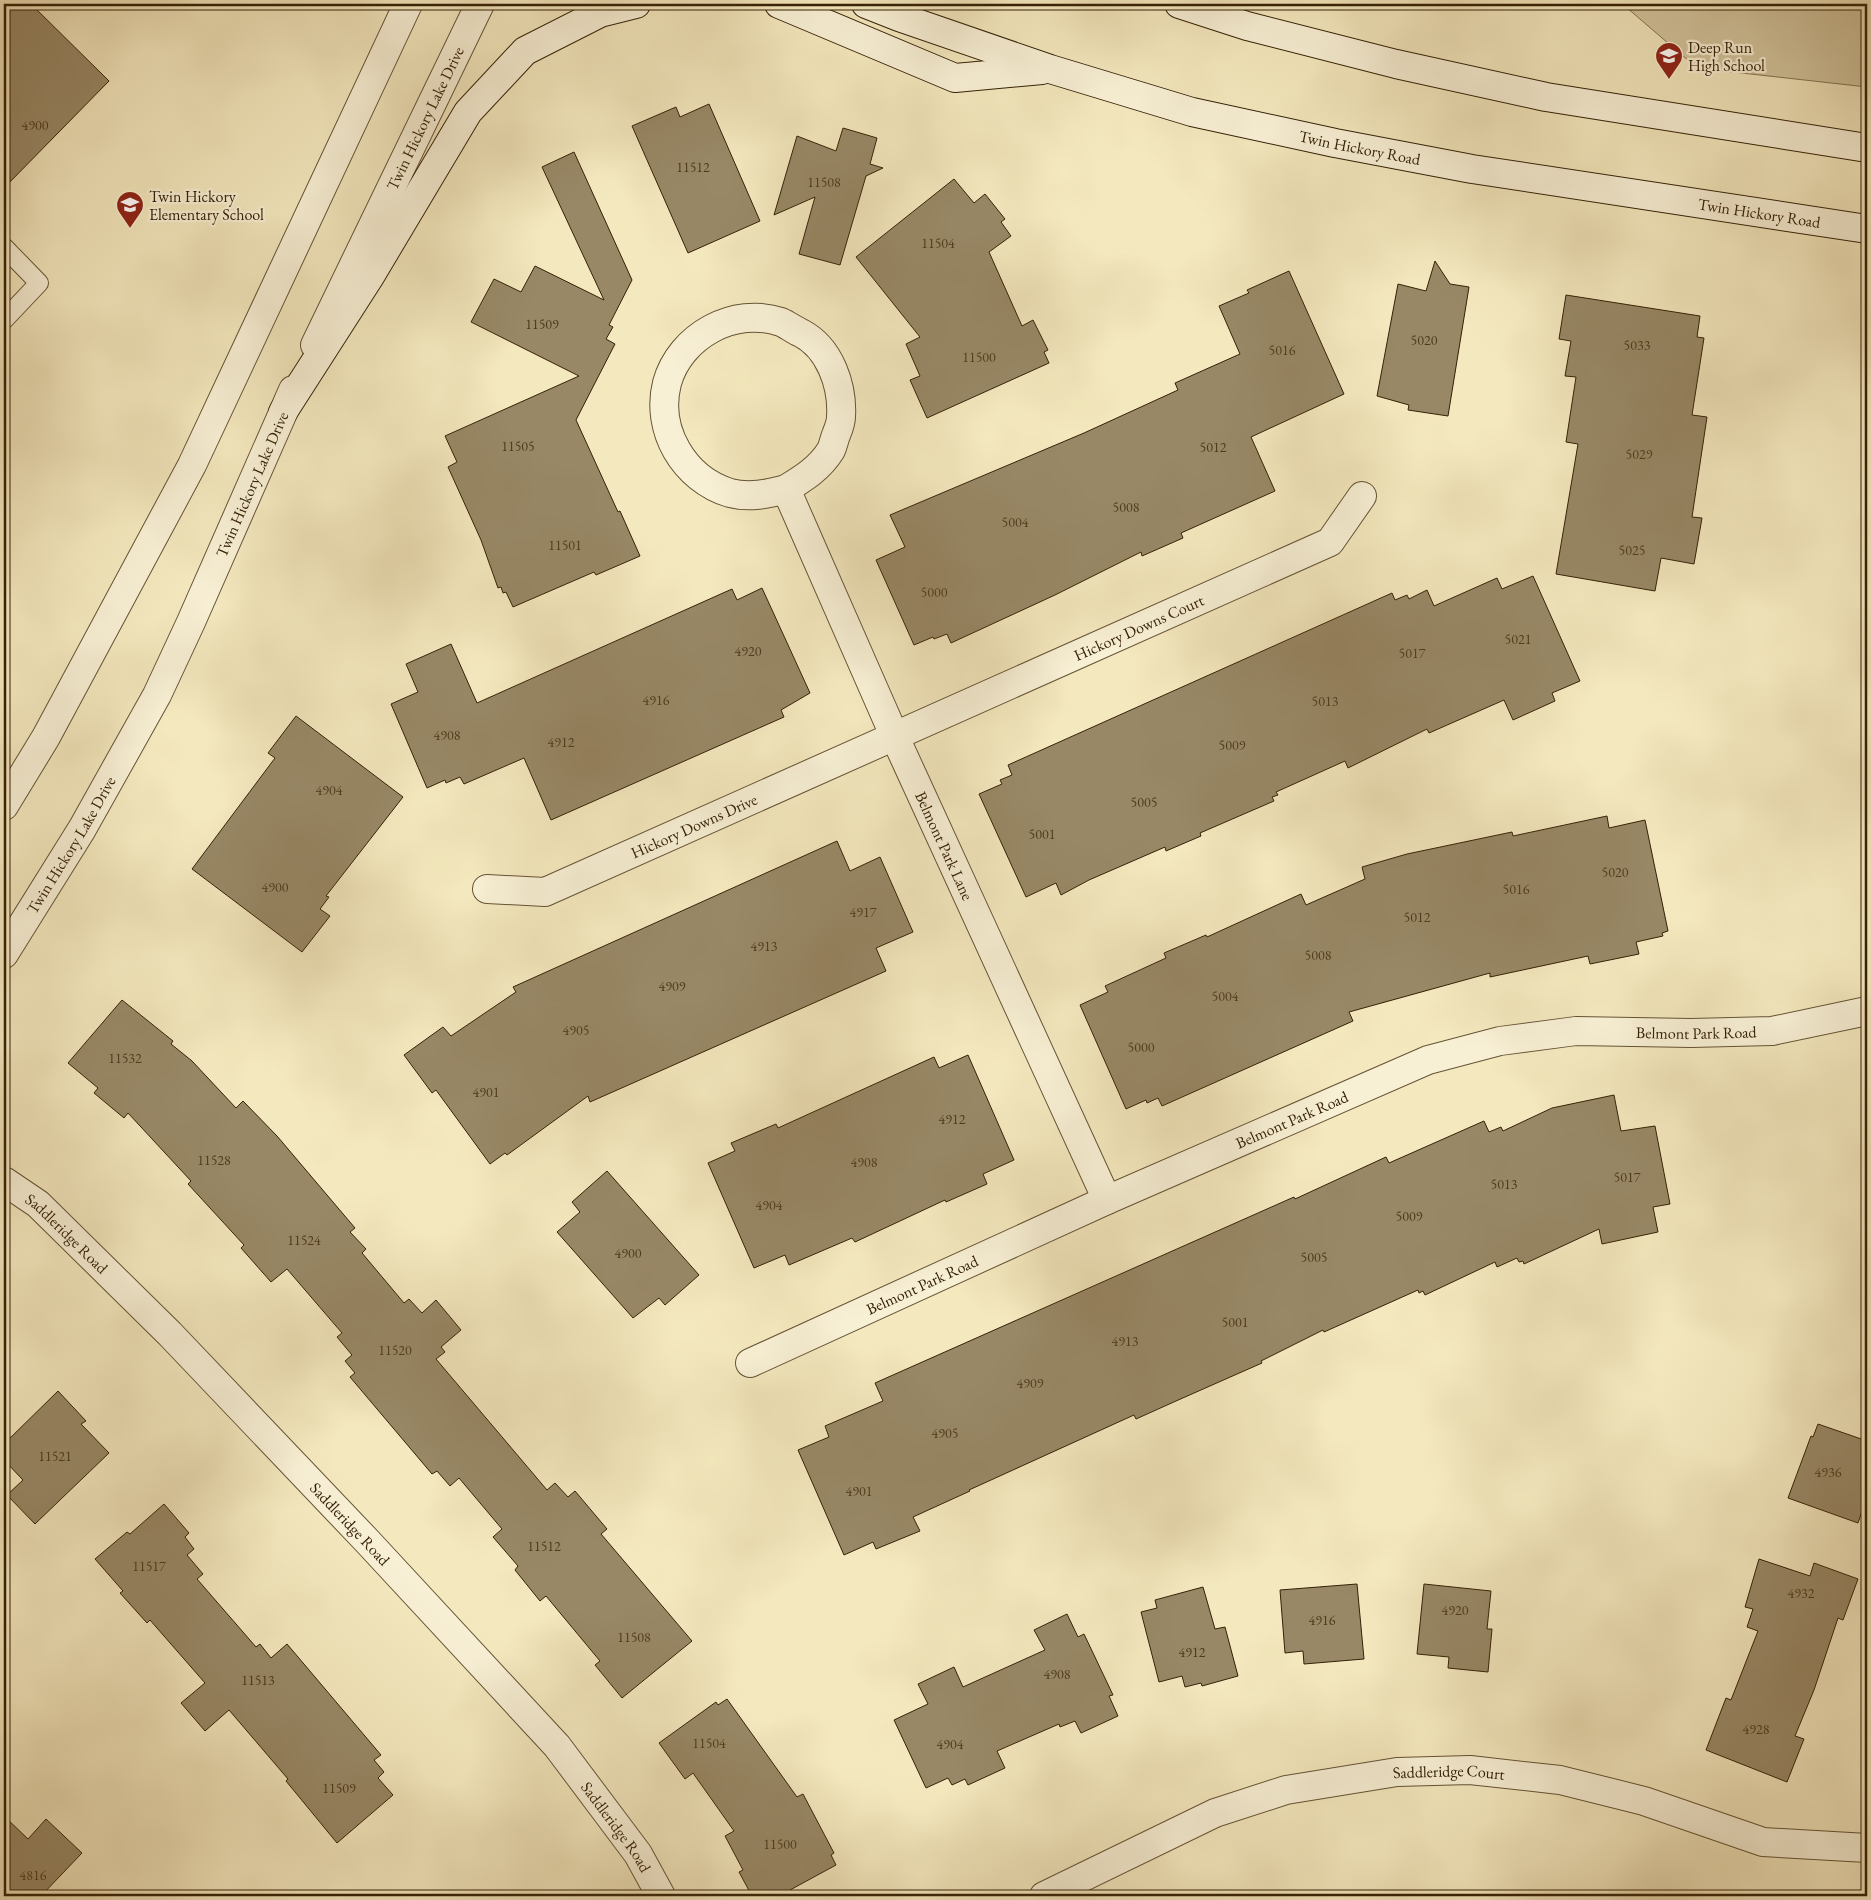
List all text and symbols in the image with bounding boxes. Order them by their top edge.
place label: Deep Run High School [1688,37,1765,76]
school or university icon: Deep Run High School [1654,41,1684,80]
street label: Twin Hickory Lake Drive [381,43,468,193]
house number: 4900 [22,116,49,134]
street label: Twin Hickory Road [1297,125,1423,170]
house number: 11512 [676,158,710,176]
house number: 11508 [807,173,841,191]
place label: Twin Hickory Elementary School [149,186,264,225]
school or university icon: Twin Hickory Elementary School [115,190,145,229]
street label: Twin Hickory Road [1697,193,1823,232]
house number: 11504 [921,234,955,252]
house number: 11509 [525,315,559,333]
house number: 5020 [1411,331,1438,349]
house number: 5033 [1624,336,1651,354]
house number: 5016 [1269,341,1296,359]
house number: 11500 [962,348,996,366]
street label: Twin Hickory Lake Drive [210,408,293,560]
house number: 11505 [501,437,535,455]
house number: 5012 [1200,438,1227,456]
house number: 5029 [1626,445,1653,463]
house number: 5008 [1113,498,1140,516]
house number: 5004 [1002,513,1029,531]
house number: 11501 [548,536,582,554]
house number: 5025 [1619,541,1645,559]
house number: 5000 [921,583,948,601]
street label: Hickory Downs Court [1070,589,1207,665]
house number: 5021 [1505,630,1531,648]
house number: 4920 [735,642,762,660]
house number: 5017 [1399,644,1426,662]
house number: 4916 [643,691,670,709]
house number: 5013 [1312,692,1339,710]
house number: 4908 [434,726,461,744]
house number: 4912 [548,733,575,751]
house number: 5009 [1219,736,1246,754]
street label: Twin Hickory Lake Drive [21,772,120,918]
house number: 4904 [316,781,343,799]
street label: Hickory Downs Drive [627,788,760,863]
street label: Belmont Park Lane [911,788,979,903]
house number: 5005 [1131,793,1157,811]
house number: 5001 [1029,825,1055,843]
house number: 5020 [1602,863,1629,881]
house number: 4900 [262,878,289,896]
house number: 5016 [1503,880,1530,898]
house number: 4917 [850,903,877,921]
house number: 5012 [1404,908,1431,926]
house number: 4913 [751,937,778,955]
house number: 5008 [1305,946,1332,964]
house number: 4909 [659,977,686,995]
house number: 5004 [1212,987,1239,1005]
house number: 4905 [563,1021,589,1039]
street label: Belmont Park Road [1636,1021,1758,1044]
house number: 5000 [1128,1038,1155,1056]
house number: 11532 [108,1049,142,1067]
house number: 4901 [473,1083,499,1101]
street label: Belmont Park Road [1232,1085,1352,1153]
house number: 4912 [939,1110,966,1128]
house number: 11528 [197,1151,231,1169]
house number: 4908 [851,1153,878,1171]
house number: 5017 [1614,1168,1641,1186]
house number: 5013 [1491,1175,1518,1193]
street label: Saddleridge Road [22,1188,113,1279]
house number: 4904 [756,1196,783,1214]
house number: 5009 [1396,1207,1423,1225]
house number: 11524 [287,1231,321,1249]
house number: 4900 [615,1244,642,1262]
house number: 5005 [1301,1248,1327,1266]
street label: Belmont Park Road [863,1250,982,1319]
house number: 5001 [1222,1313,1248,1331]
house number: 4913 [1112,1332,1139,1350]
house number: 11520 [378,1341,412,1359]
house number: 4909 [1017,1374,1044,1392]
house number: 4905 [932,1424,958,1442]
house number: 11521 [38,1447,72,1465]
house number: 4936 [1815,1463,1842,1481]
street label: Saddleridge Road [306,1477,396,1571]
house number: 4901 [846,1482,872,1500]
house number: 11512 [527,1537,561,1555]
house number: 11517 [132,1557,166,1575]
house number: 4932 [1788,1584,1815,1602]
house number: 4920 [1442,1601,1469,1619]
house number: 4916 [1309,1611,1336,1629]
house number: 11508 [617,1628,651,1646]
house number: 4912 [1179,1643,1206,1661]
house number: 4908 [1044,1665,1071,1683]
house number: 11513 [241,1671,275,1689]
house number: 4928 [1743,1720,1770,1738]
house number: 11504 [692,1734,726,1752]
house number: 4904 [937,1735,964,1753]
street label: Saddleridge Court [1391,1759,1506,1784]
street label: Saddleridge Road [577,1777,657,1877]
house number: 11509 [322,1779,356,1797]
house number: 11500 [763,1835,797,1853]
house number: 4816 [20,1866,47,1884]

